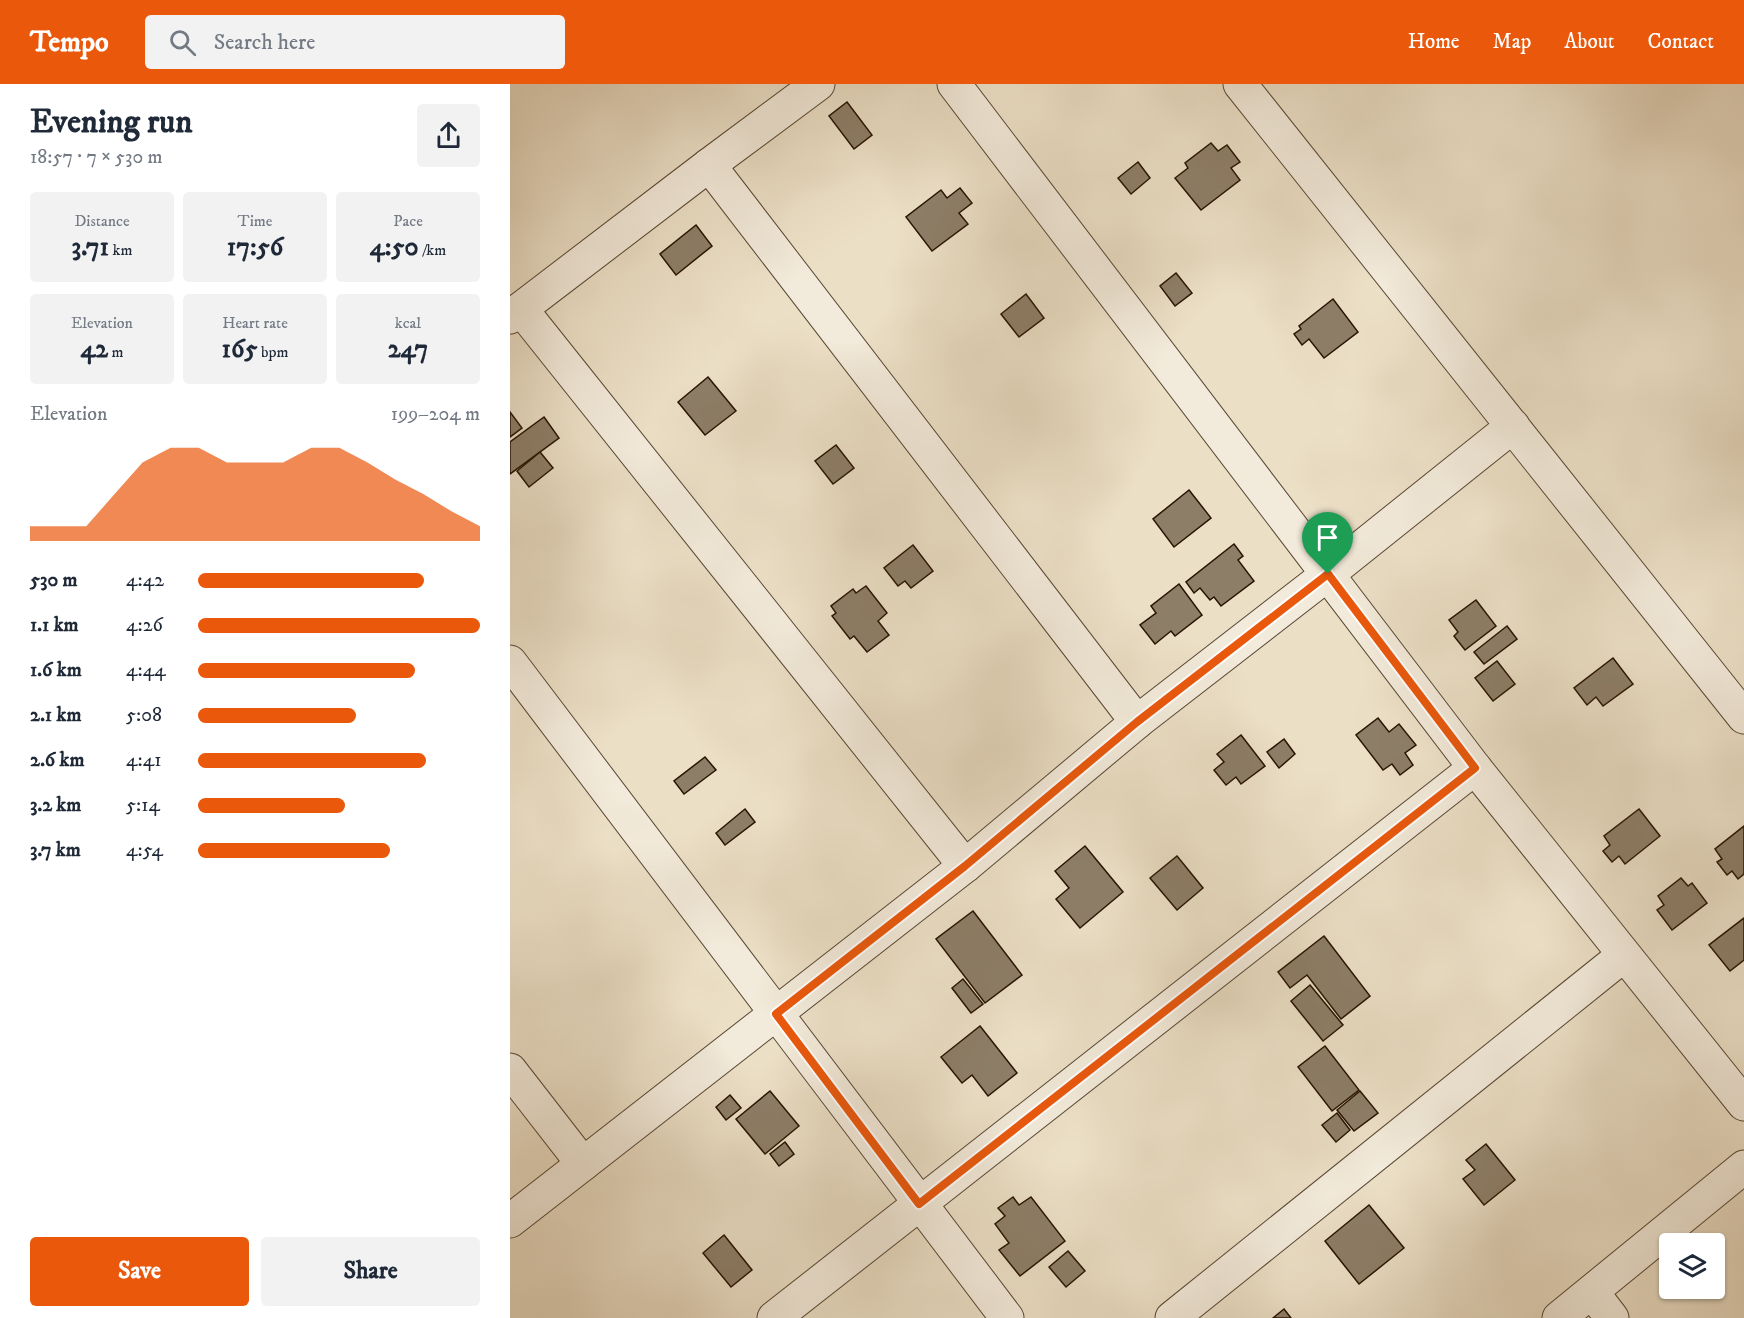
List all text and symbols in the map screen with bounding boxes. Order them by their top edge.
search box [145,15,565,69]
text: Tempo [30,25,109,60]
icon: search [166,26,199,59]
text: Search here [214,29,315,56]
text: Home [1408,29,1460,55]
text: Map [1493,29,1531,55]
text: About [1564,29,1615,55]
text: Contact [1648,29,1714,55]
text: Evening run [30,102,192,143]
button: share [417,104,480,167]
text: 18:57 · 7 × 530 m [30,145,163,170]
text: Distance [74,211,130,231]
text: Time [238,211,272,231]
text: Pace [393,211,423,231]
text: 3.71 [72,231,109,264]
text: 17:56 [227,231,283,264]
text: 4:50 [370,231,418,264]
text: km [109,240,132,260]
text: /km [418,240,446,260]
text: Elevation [71,313,133,333]
text: Heart rate [222,313,288,333]
text: kcal [395,313,421,333]
text: 42 [80,333,108,366]
text: 165 [222,333,257,366]
text: 247 [388,333,428,366]
text: m [108,342,124,362]
text: bpm [257,342,288,362]
text: Elevation [30,402,107,427]
text: 199–204 m [391,402,480,427]
pin [1302,512,1353,574]
icon: arrive [1311,521,1344,554]
text: 530 m [30,568,77,593]
text: 4:42 [126,568,164,593]
text: 1.1 km [30,613,79,638]
text: 4:26 [126,613,163,638]
text: 1.6 km [30,658,82,683]
text: 4:44 [126,658,166,683]
text: 2.1 km [30,703,81,728]
text: 5:08 [126,703,162,728]
text: 2.6 km [30,748,85,773]
text: 4:41 [126,748,162,773]
text: 3.2 km [30,793,81,818]
text: 5:14 [126,793,160,818]
text: 3.7 km [30,838,81,863]
text: 4:54 [126,838,163,863]
map controls [1659,1233,1725,1299]
button: layers [1659,1233,1725,1299]
button: Save [30,1237,249,1306]
button: Share [261,1237,480,1306]

